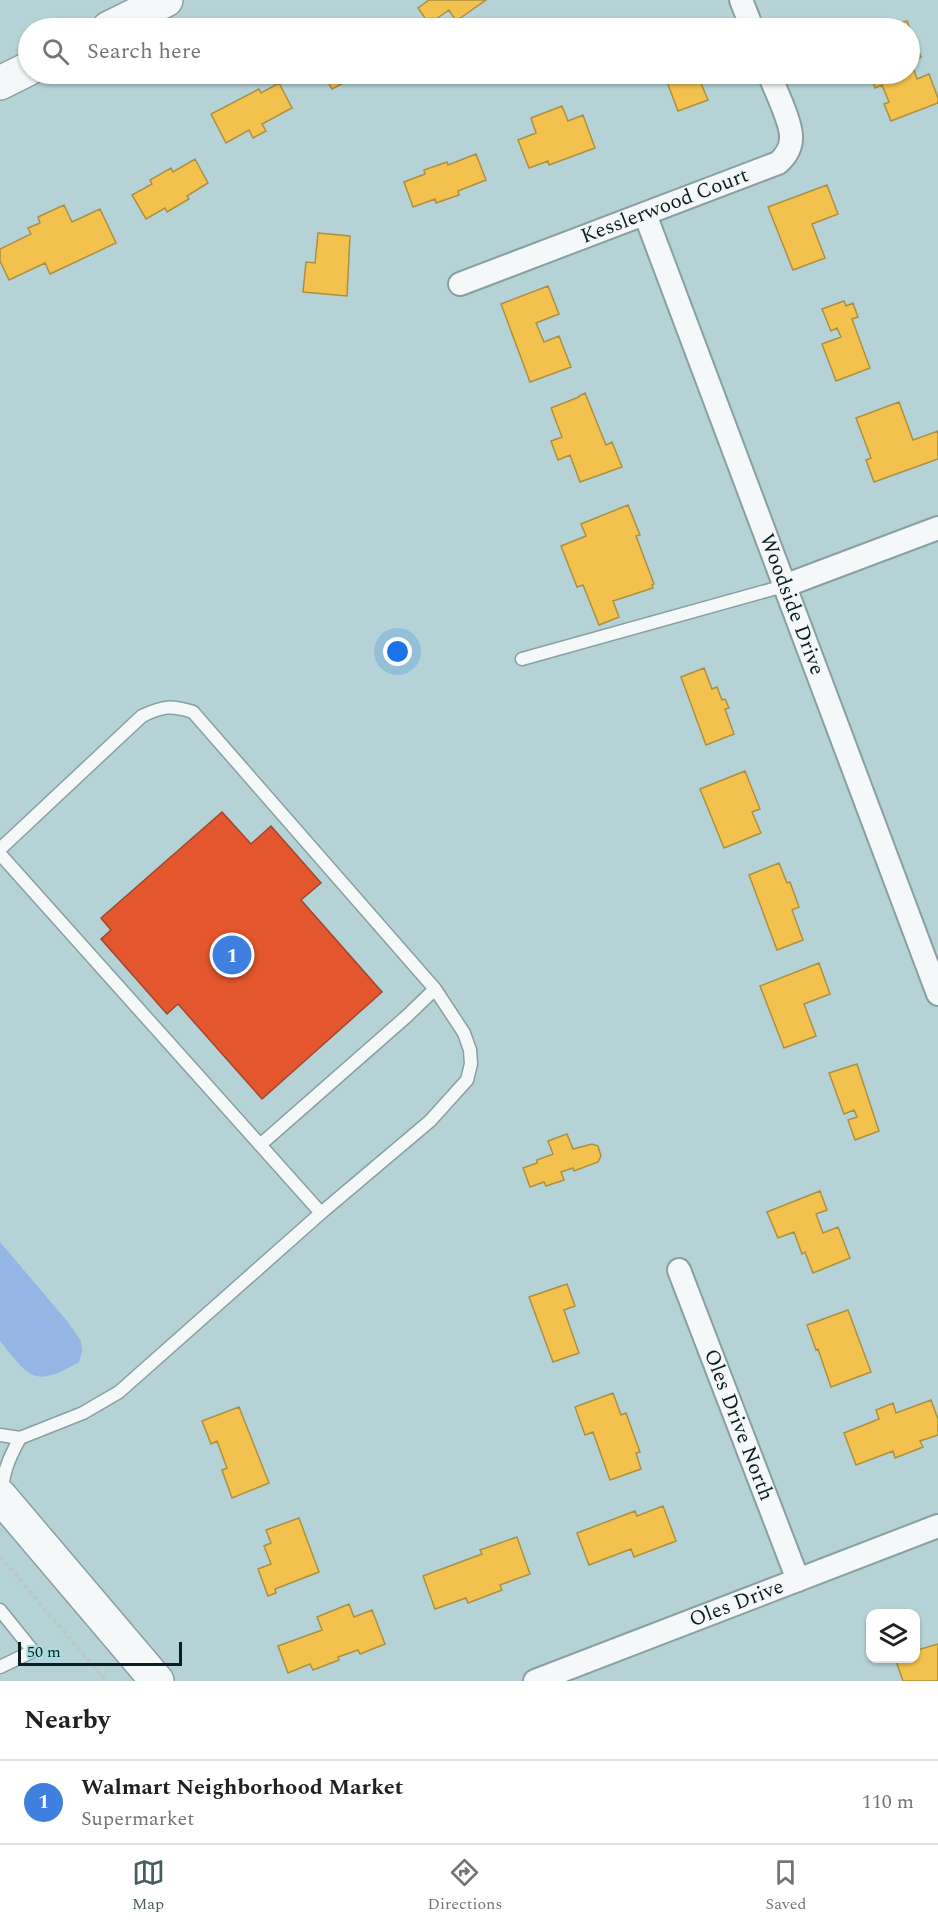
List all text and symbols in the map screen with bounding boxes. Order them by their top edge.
search box [18,18,920,84]
icon: search [39,35,72,68]
text: Search here [87,35,201,68]
street label: Kesslerwood Court [576,160,753,253]
street label: Woodside Drive [750,529,833,680]
your location [383,637,412,666]
pin: 1 [212,932,252,978]
street label: Oles Drive North [695,1344,782,1506]
street label: Oles Drive [685,1571,789,1636]
map controls [866,1609,920,1663]
button: layers [866,1609,920,1663]
scale bar [18,1639,182,1666]
text: 50 m [27,1640,61,1664]
text: Nearby [24,1700,110,1740]
text: Walmart Neighborhood Market [81,1771,403,1804]
text: 1 [38,1787,49,1817]
text: 110 m [862,1787,914,1817]
text: Supermarket [81,1804,194,1834]
tab: Map [132,1856,165,1916]
tab: Directions [428,1856,502,1916]
tab: Saved [765,1856,806,1916]

